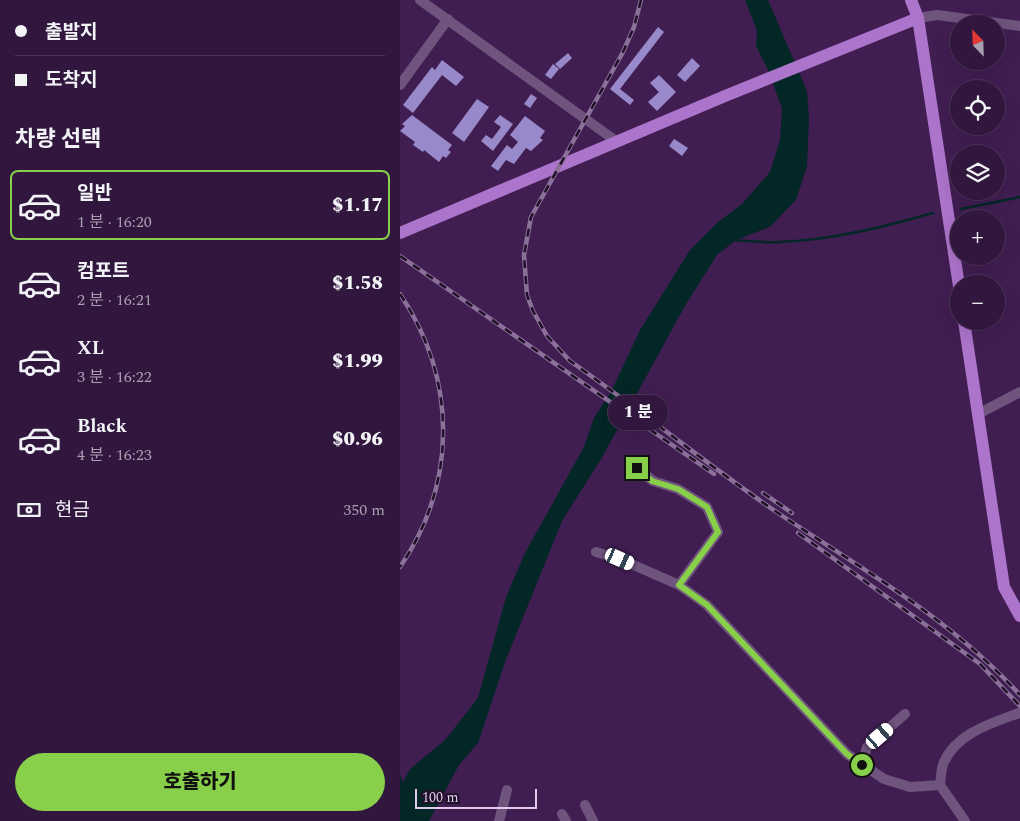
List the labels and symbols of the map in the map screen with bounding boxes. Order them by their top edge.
north arrow [950,15,1005,70]
callout: 1 분 [607,396,667,430]
route end [626,457,648,479]
car [603,546,636,572]
car [863,720,896,752]
route start [851,754,873,776]
scale bar [415,786,538,809]

